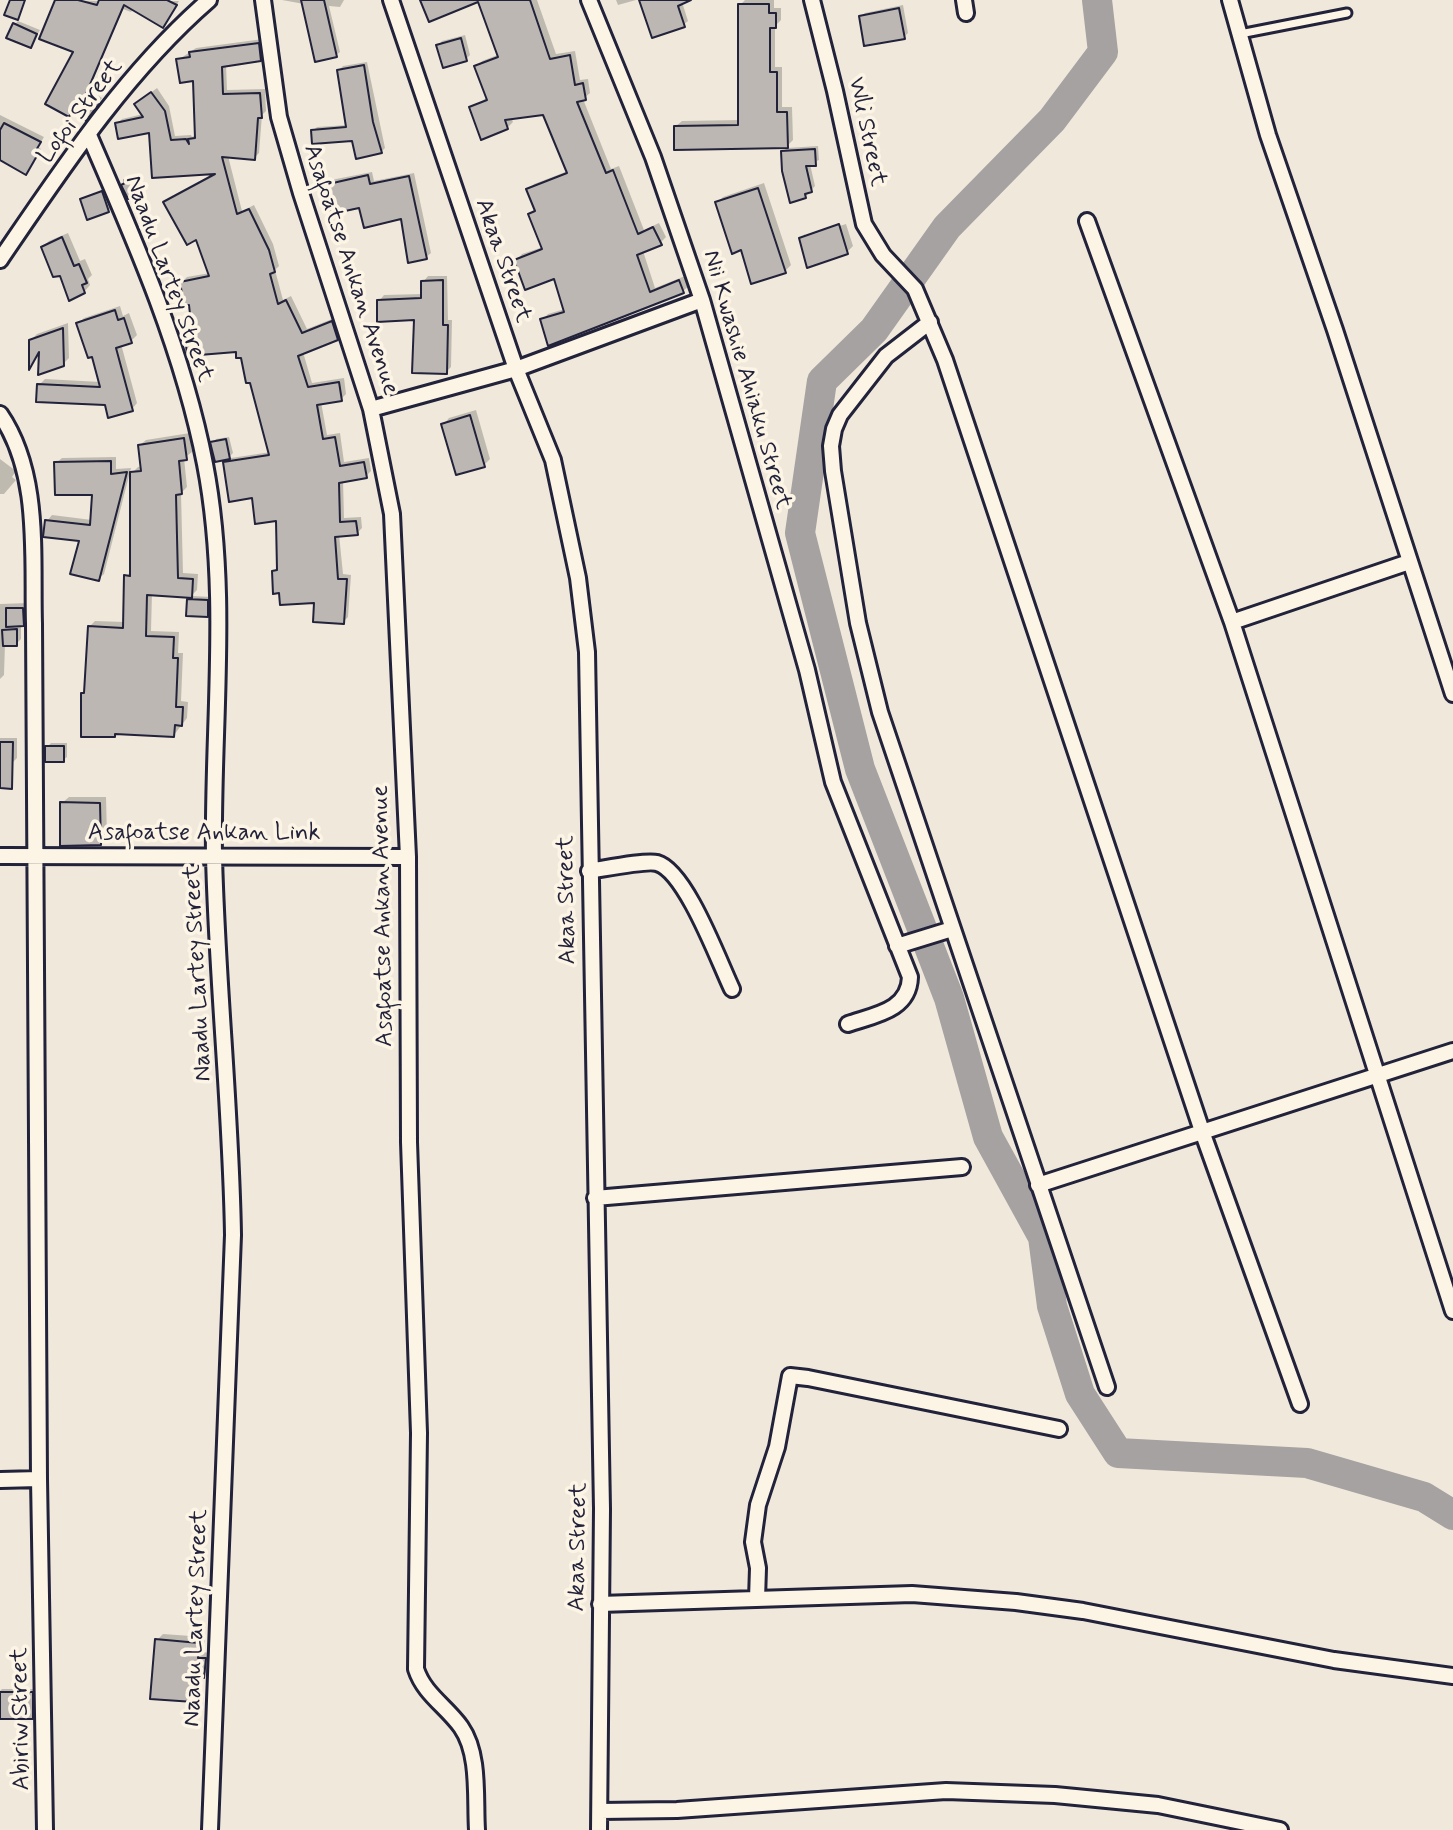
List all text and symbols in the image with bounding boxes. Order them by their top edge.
street label: Lofoi Street [32,54,130,170]
street label: Wli Street [840,75,892,189]
street label: Asafoatse Ankan Avenue [296,141,404,399]
street label: Naadu Lartey Street [117,172,219,386]
street label: Akaa Street [467,195,537,327]
street label: Nii Kwashie Ahiaku Street [695,247,797,513]
street label: Asafoatse Ankan Avenue [367,785,401,1047]
street label: Asafoatse Ankan Link [88,820,320,848]
street label: Akaa Street [552,835,584,965]
street label: Naadu Lartey Street [179,864,219,1082]
street label: Akaa Street [563,1482,595,1612]
street label: Naadu Lartey Street [179,1509,215,1727]
street label: Abiriw Street [6,1647,38,1791]

